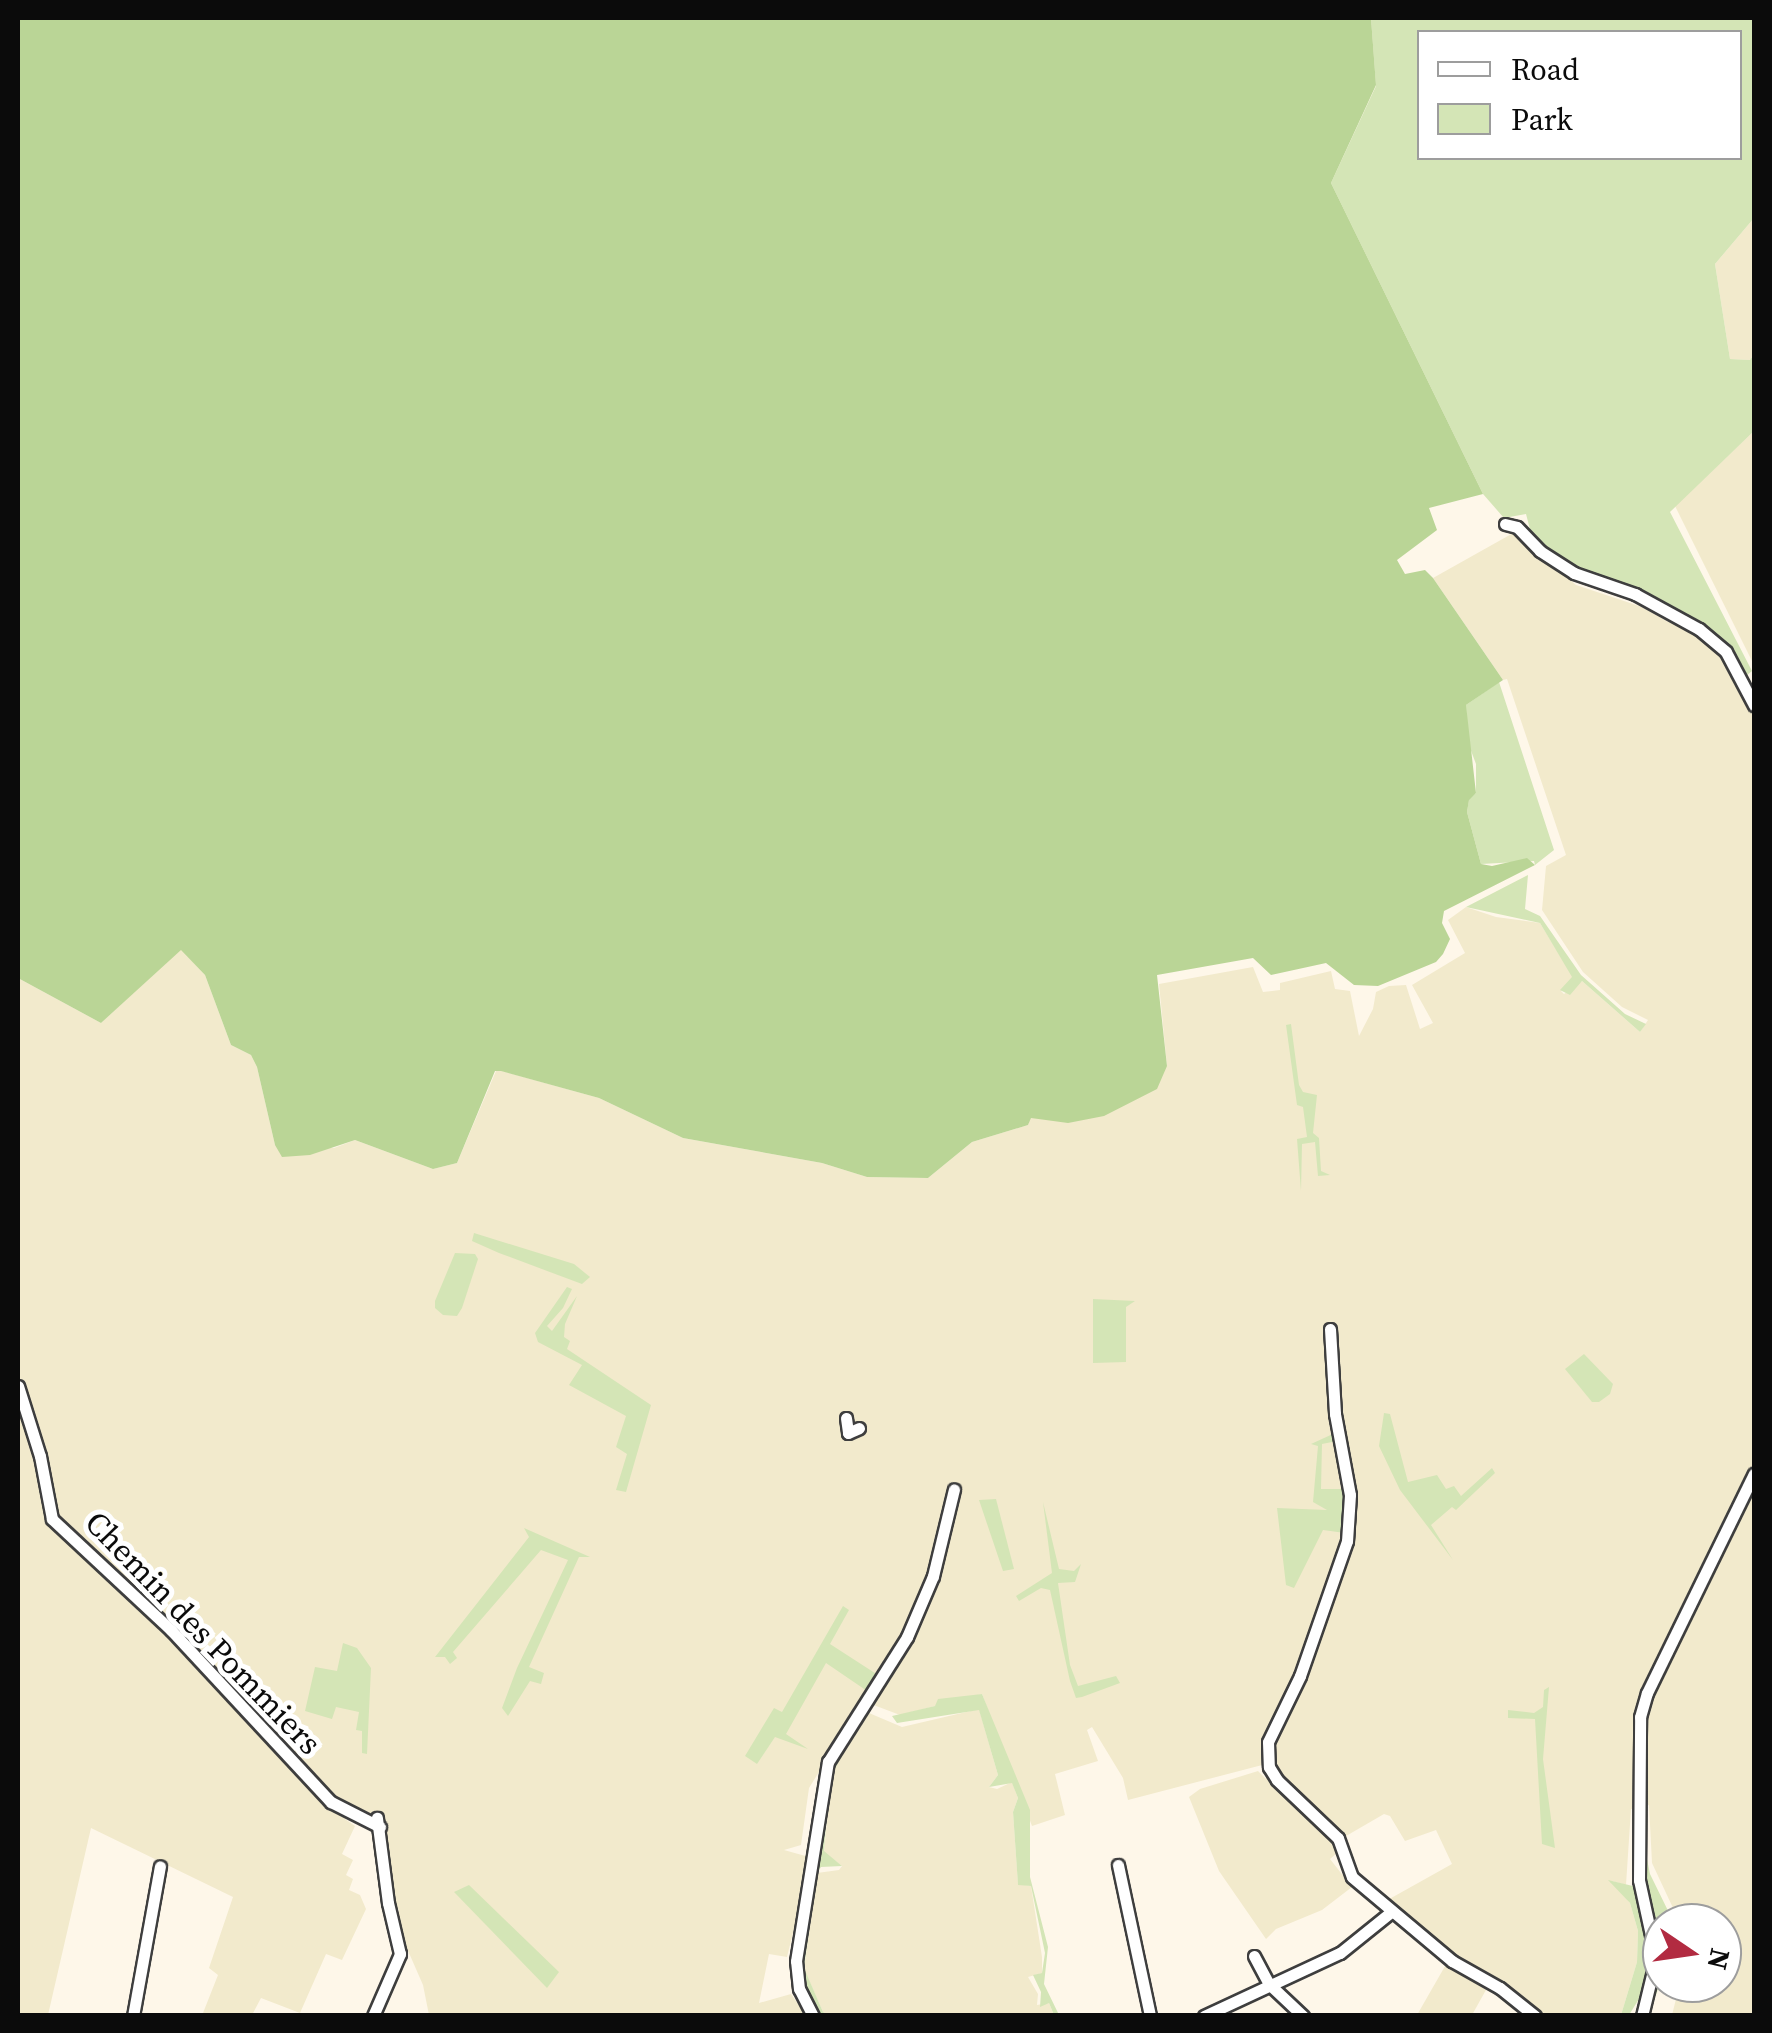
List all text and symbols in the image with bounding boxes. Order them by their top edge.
legend [1417,30,1742,160]
text: Road [1511,49,1579,90]
text: Park [1511,99,1573,140]
street label: Chemin des Pommiers [77,1503,329,1763]
north arrow [1642,1903,1742,2003]
text: N [1698,1945,1740,1973]

